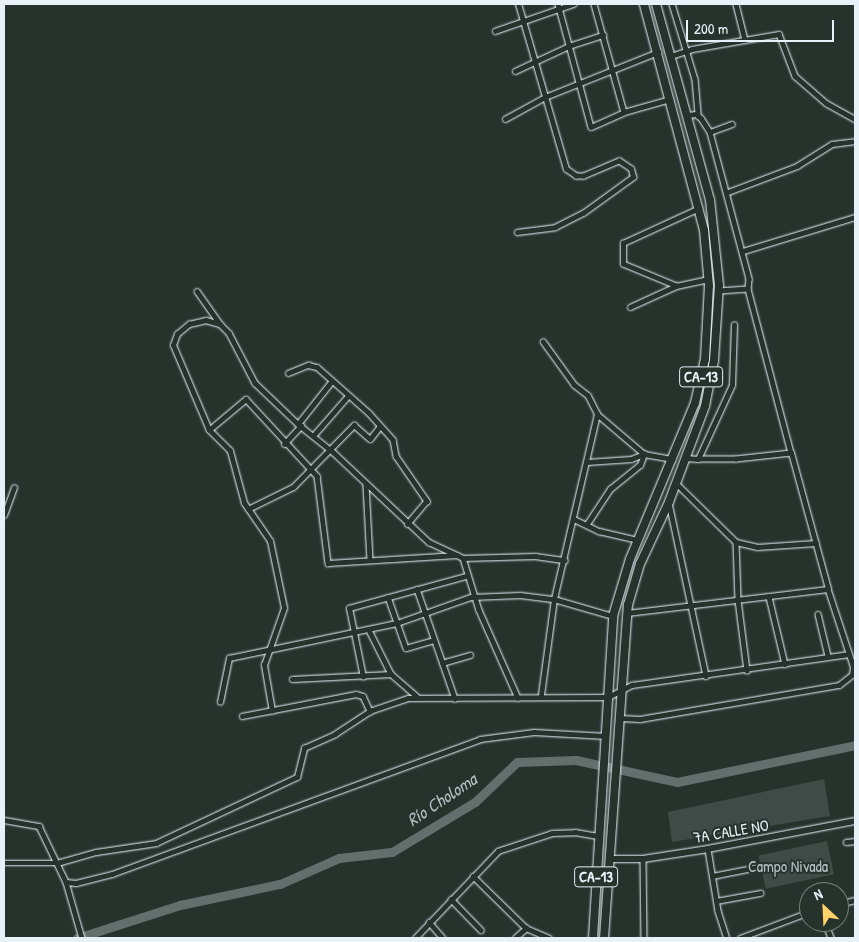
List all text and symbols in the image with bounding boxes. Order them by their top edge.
scale bar [689,10,836,42]
text: 200 m [694,18,728,39]
road number: CA-13 [678,364,724,390]
water label: Río Choloma [403,769,481,831]
street label: 7A CALLE NO [692,815,770,847]
park label: Campo Nivada [748,856,828,876]
road number: CA-13 [574,864,618,890]
north arrow [799,882,849,932]
text: N [810,884,825,904]

